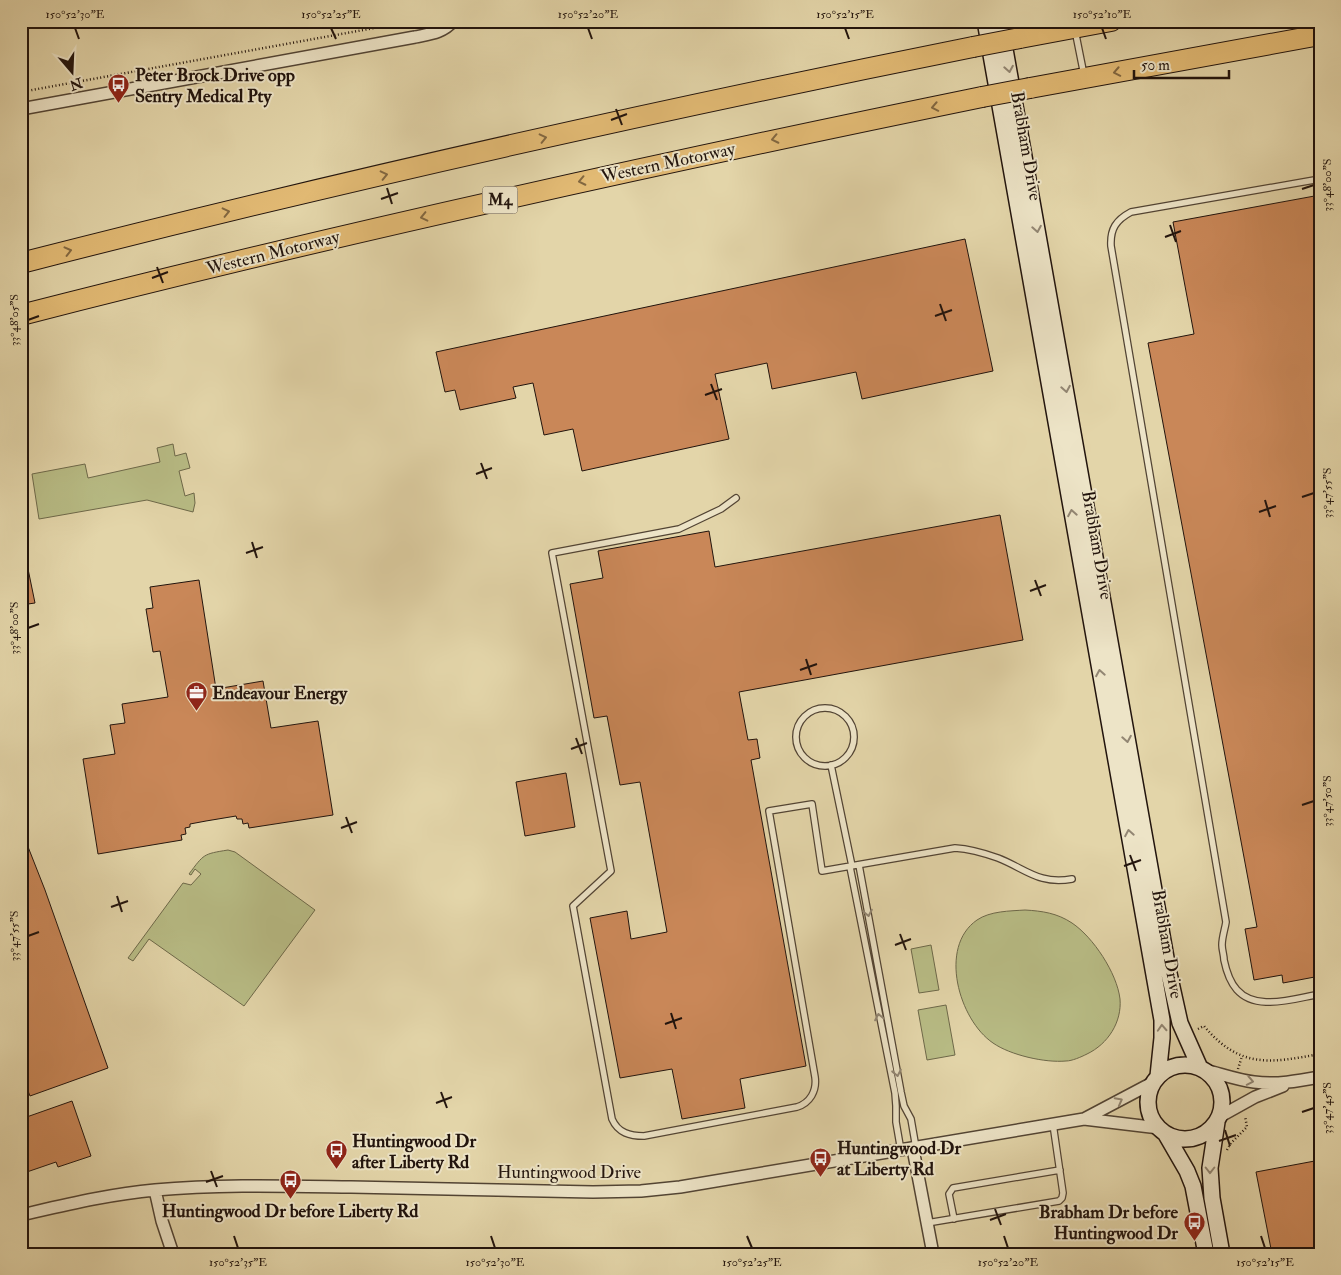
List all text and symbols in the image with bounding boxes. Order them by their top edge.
text: 150°52'30"E [46,7,105,22]
text: 150°52'25"E [301,7,361,22]
text: 150°52'20"E [558,7,619,22]
text: 150°52'15"E [816,7,874,22]
text: 150°52'10"E [1073,7,1132,22]
north arrow [48,48,98,98]
scale bar [1134,48,1228,80]
text: 50 m [1141,56,1170,75]
place label: Peter Brock Drive opp Sentry Medical Pty [135,64,295,108]
one-way arrow [1003,65,1013,74]
one-way arrow [1112,66,1121,76]
text: N [67,73,86,94]
bus stop icon: Peter Brock Drive opp Sentry Medical Pty [107,73,131,104]
street label: Brabham Drive [1005,90,1047,203]
one-way arrow [930,101,939,112]
one-way arrow [538,133,547,144]
one-way arrow [771,134,780,144]
street label: Western Motorway [598,137,738,189]
text: 33°48'00"S [1320,159,1335,211]
one-way arrow [380,170,389,181]
one-way arrow [578,175,587,186]
road number: M4 [482,186,518,214]
one-way arrow [222,207,231,218]
one-way arrow [419,211,428,222]
street label: Western Motorway [203,225,343,281]
one-way arrow [1032,225,1042,234]
one-way arrow [64,246,73,257]
text: 33°48'05"S [7,294,22,346]
one-way arrow [1060,385,1070,394]
text: 33°47'55"S [1320,468,1335,518]
street label: Brabham Drive [1076,489,1118,602]
one-way arrow [1067,509,1078,518]
text: 33°48'00"S [7,602,22,654]
one-way arrow [1096,669,1106,678]
office icon: Endeavour Energy [184,681,208,712]
place label: Endeavour Energy [212,682,348,705]
one-way arrow [1122,734,1132,743]
text: 33°47'50"S [1320,775,1335,827]
one-way arrow [1124,829,1134,838]
street label: Brabham Drive [1146,888,1188,1001]
one-way arrow [862,909,872,917]
text: 33°47'55"S [7,911,22,961]
one-way arrow [875,1012,885,1021]
one-way arrow [1157,1024,1167,1032]
one-way arrow [892,1068,902,1077]
one-way arrow [1246,1075,1254,1085]
text: 33°47'45"S [1320,1082,1335,1134]
one-way arrow [1114,1097,1123,1107]
place label: Huntingwood Dr after Liberty Rd [352,1130,476,1174]
place label: Huntingwood Dr at Liberty Rd [837,1137,961,1181]
bus stop icon: Huntingwood Dr after Liberty Rd [324,1139,348,1170]
bus stop icon: Huntingwood Dr at Liberty Rd [809,1146,833,1177]
street label: Huntingwood Drive [497,1161,641,1184]
one-way arrow [1205,1166,1215,1174]
bus stop icon: Huntingwood Dr before Liberty Rd [278,1169,302,1200]
place label: Huntingwood Dr before Liberty Rd [162,1200,418,1223]
place label: Brabham Dr before Huntingwood Dr [1039,1201,1178,1245]
bus stop icon: Brabham Dr before Huntingwood Dr [1182,1210,1206,1241]
text: 150°52'35"E [209,1255,267,1270]
text: 150°52'30"E [466,1255,525,1270]
text: 150°52'25"E [722,1255,782,1270]
text: 150°52'20"E [978,1255,1039,1270]
text: 150°52'15"E [1236,1255,1294,1270]

